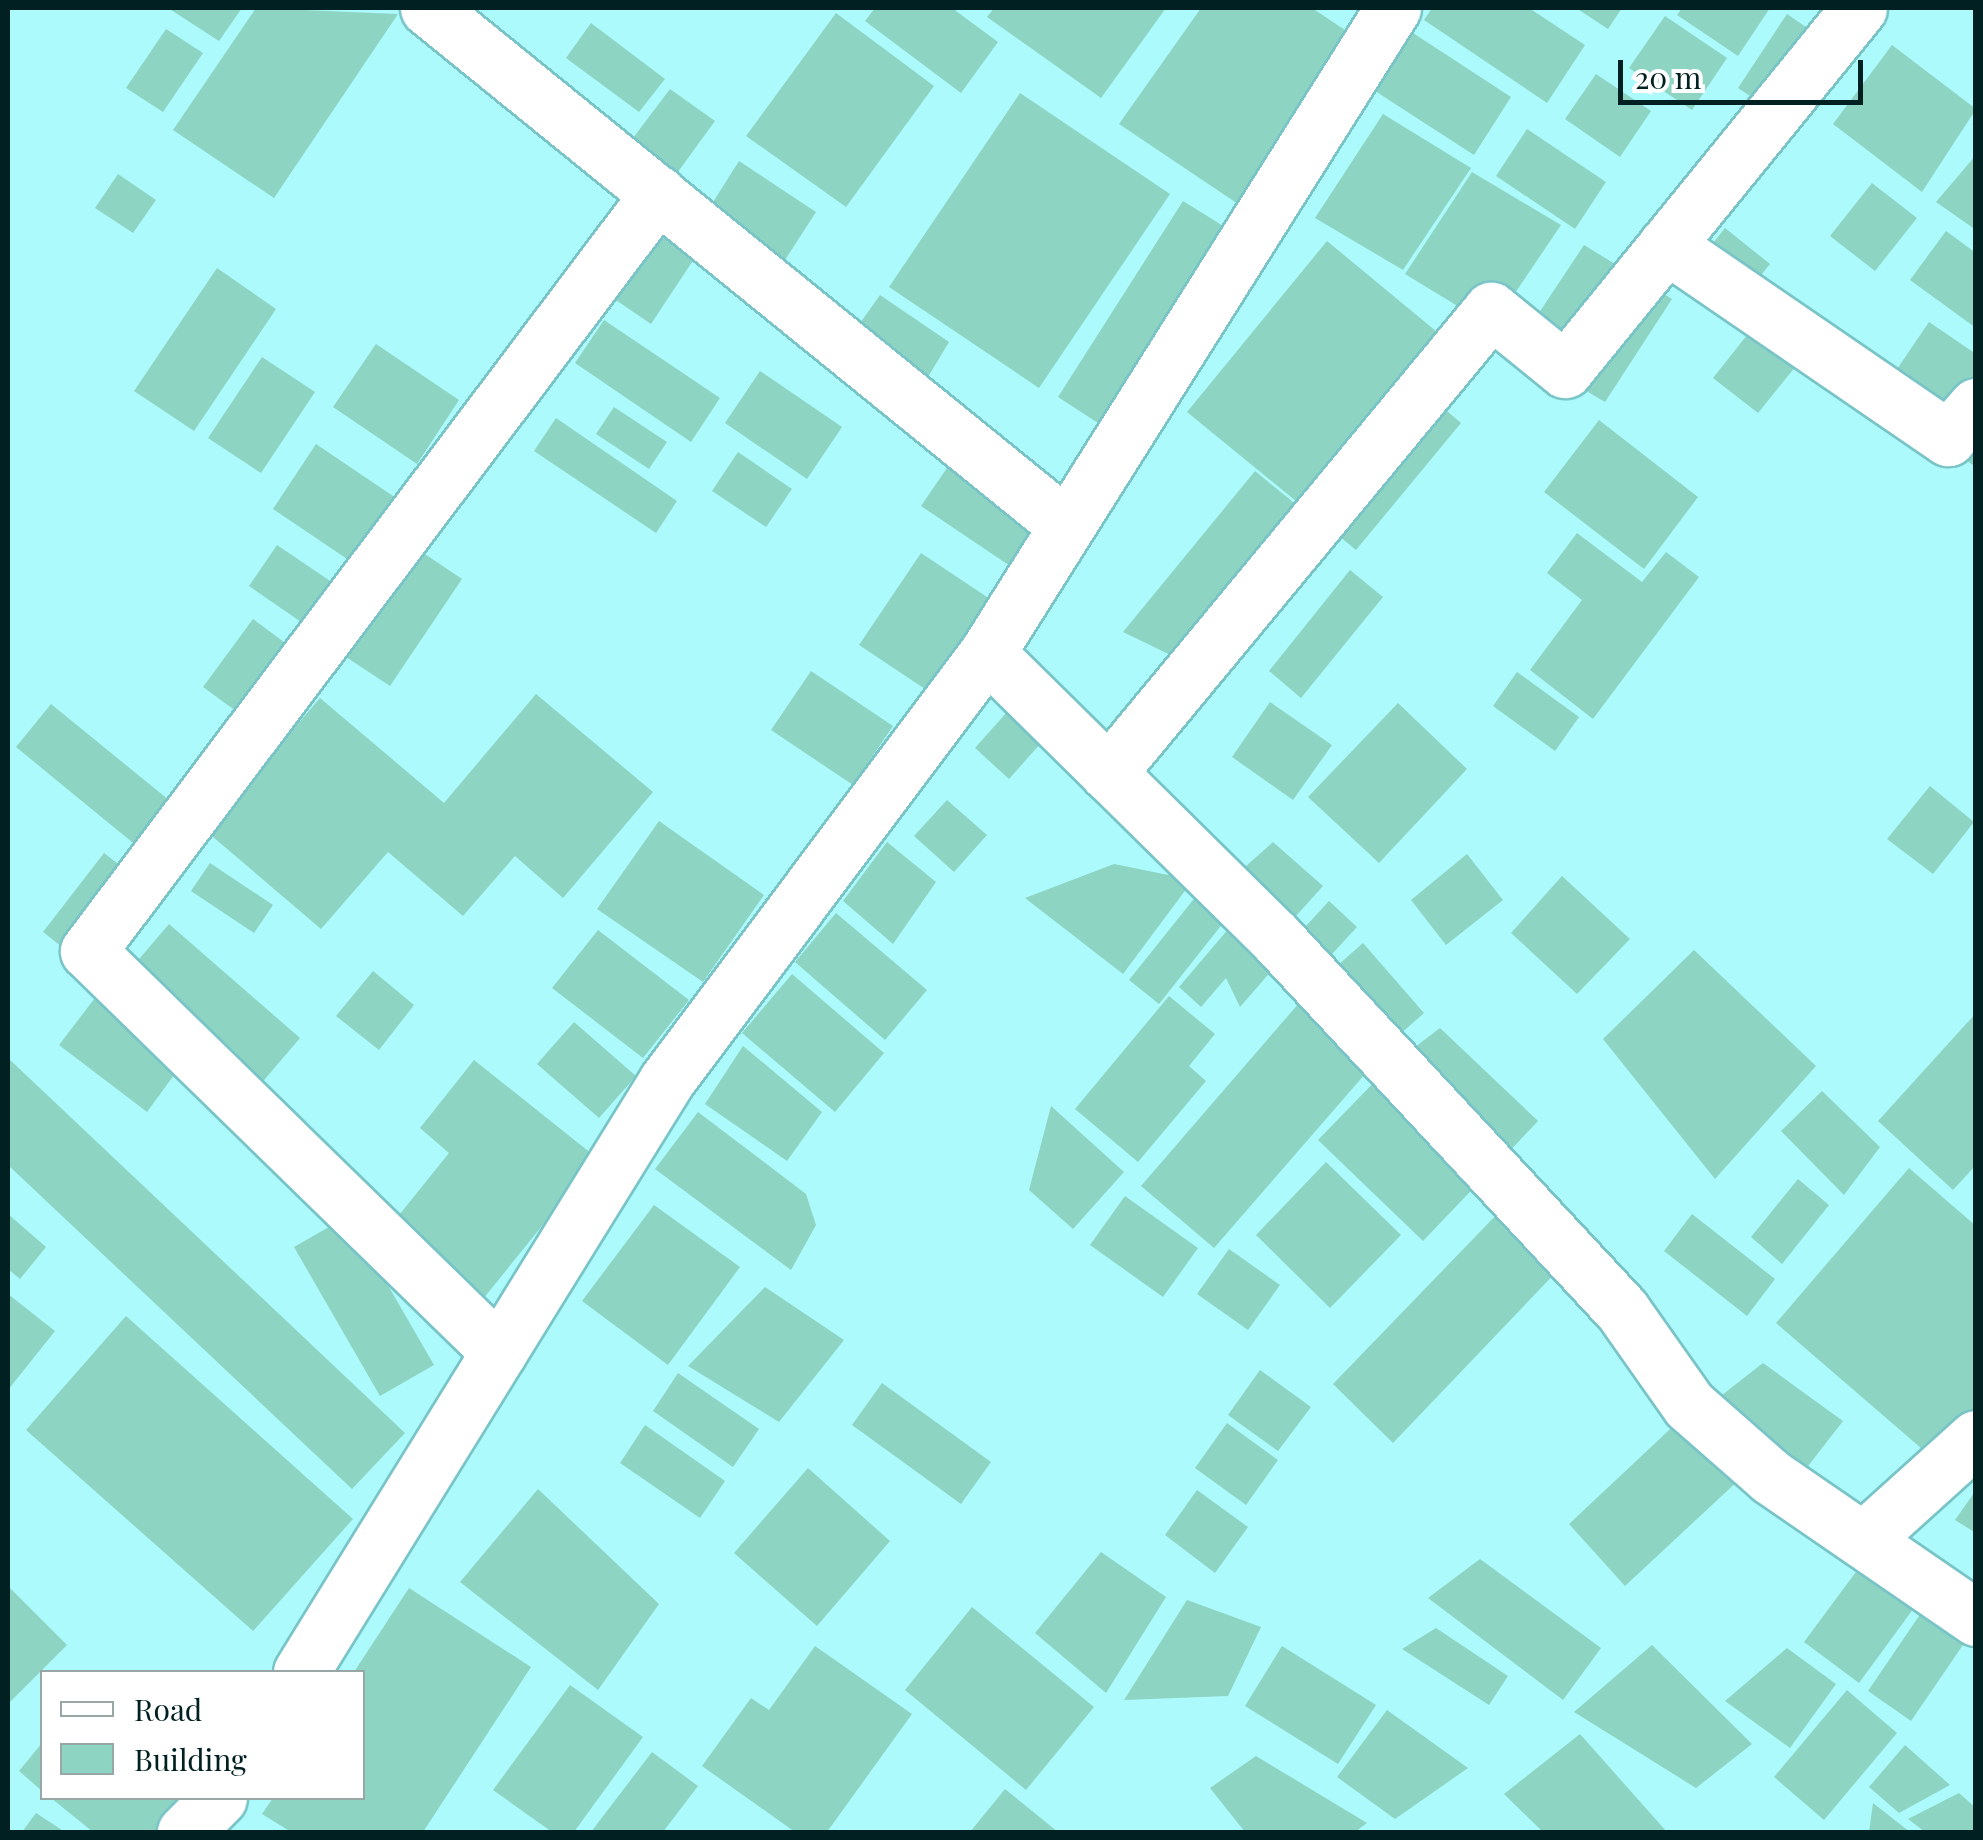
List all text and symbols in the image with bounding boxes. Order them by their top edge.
scale bar [1623,40,1868,102]
text: 20 m [1635,57,1701,97]
legend [40,1670,365,1800]
text: Road [134,1689,202,1729]
text: Building [134,1739,247,1779]

